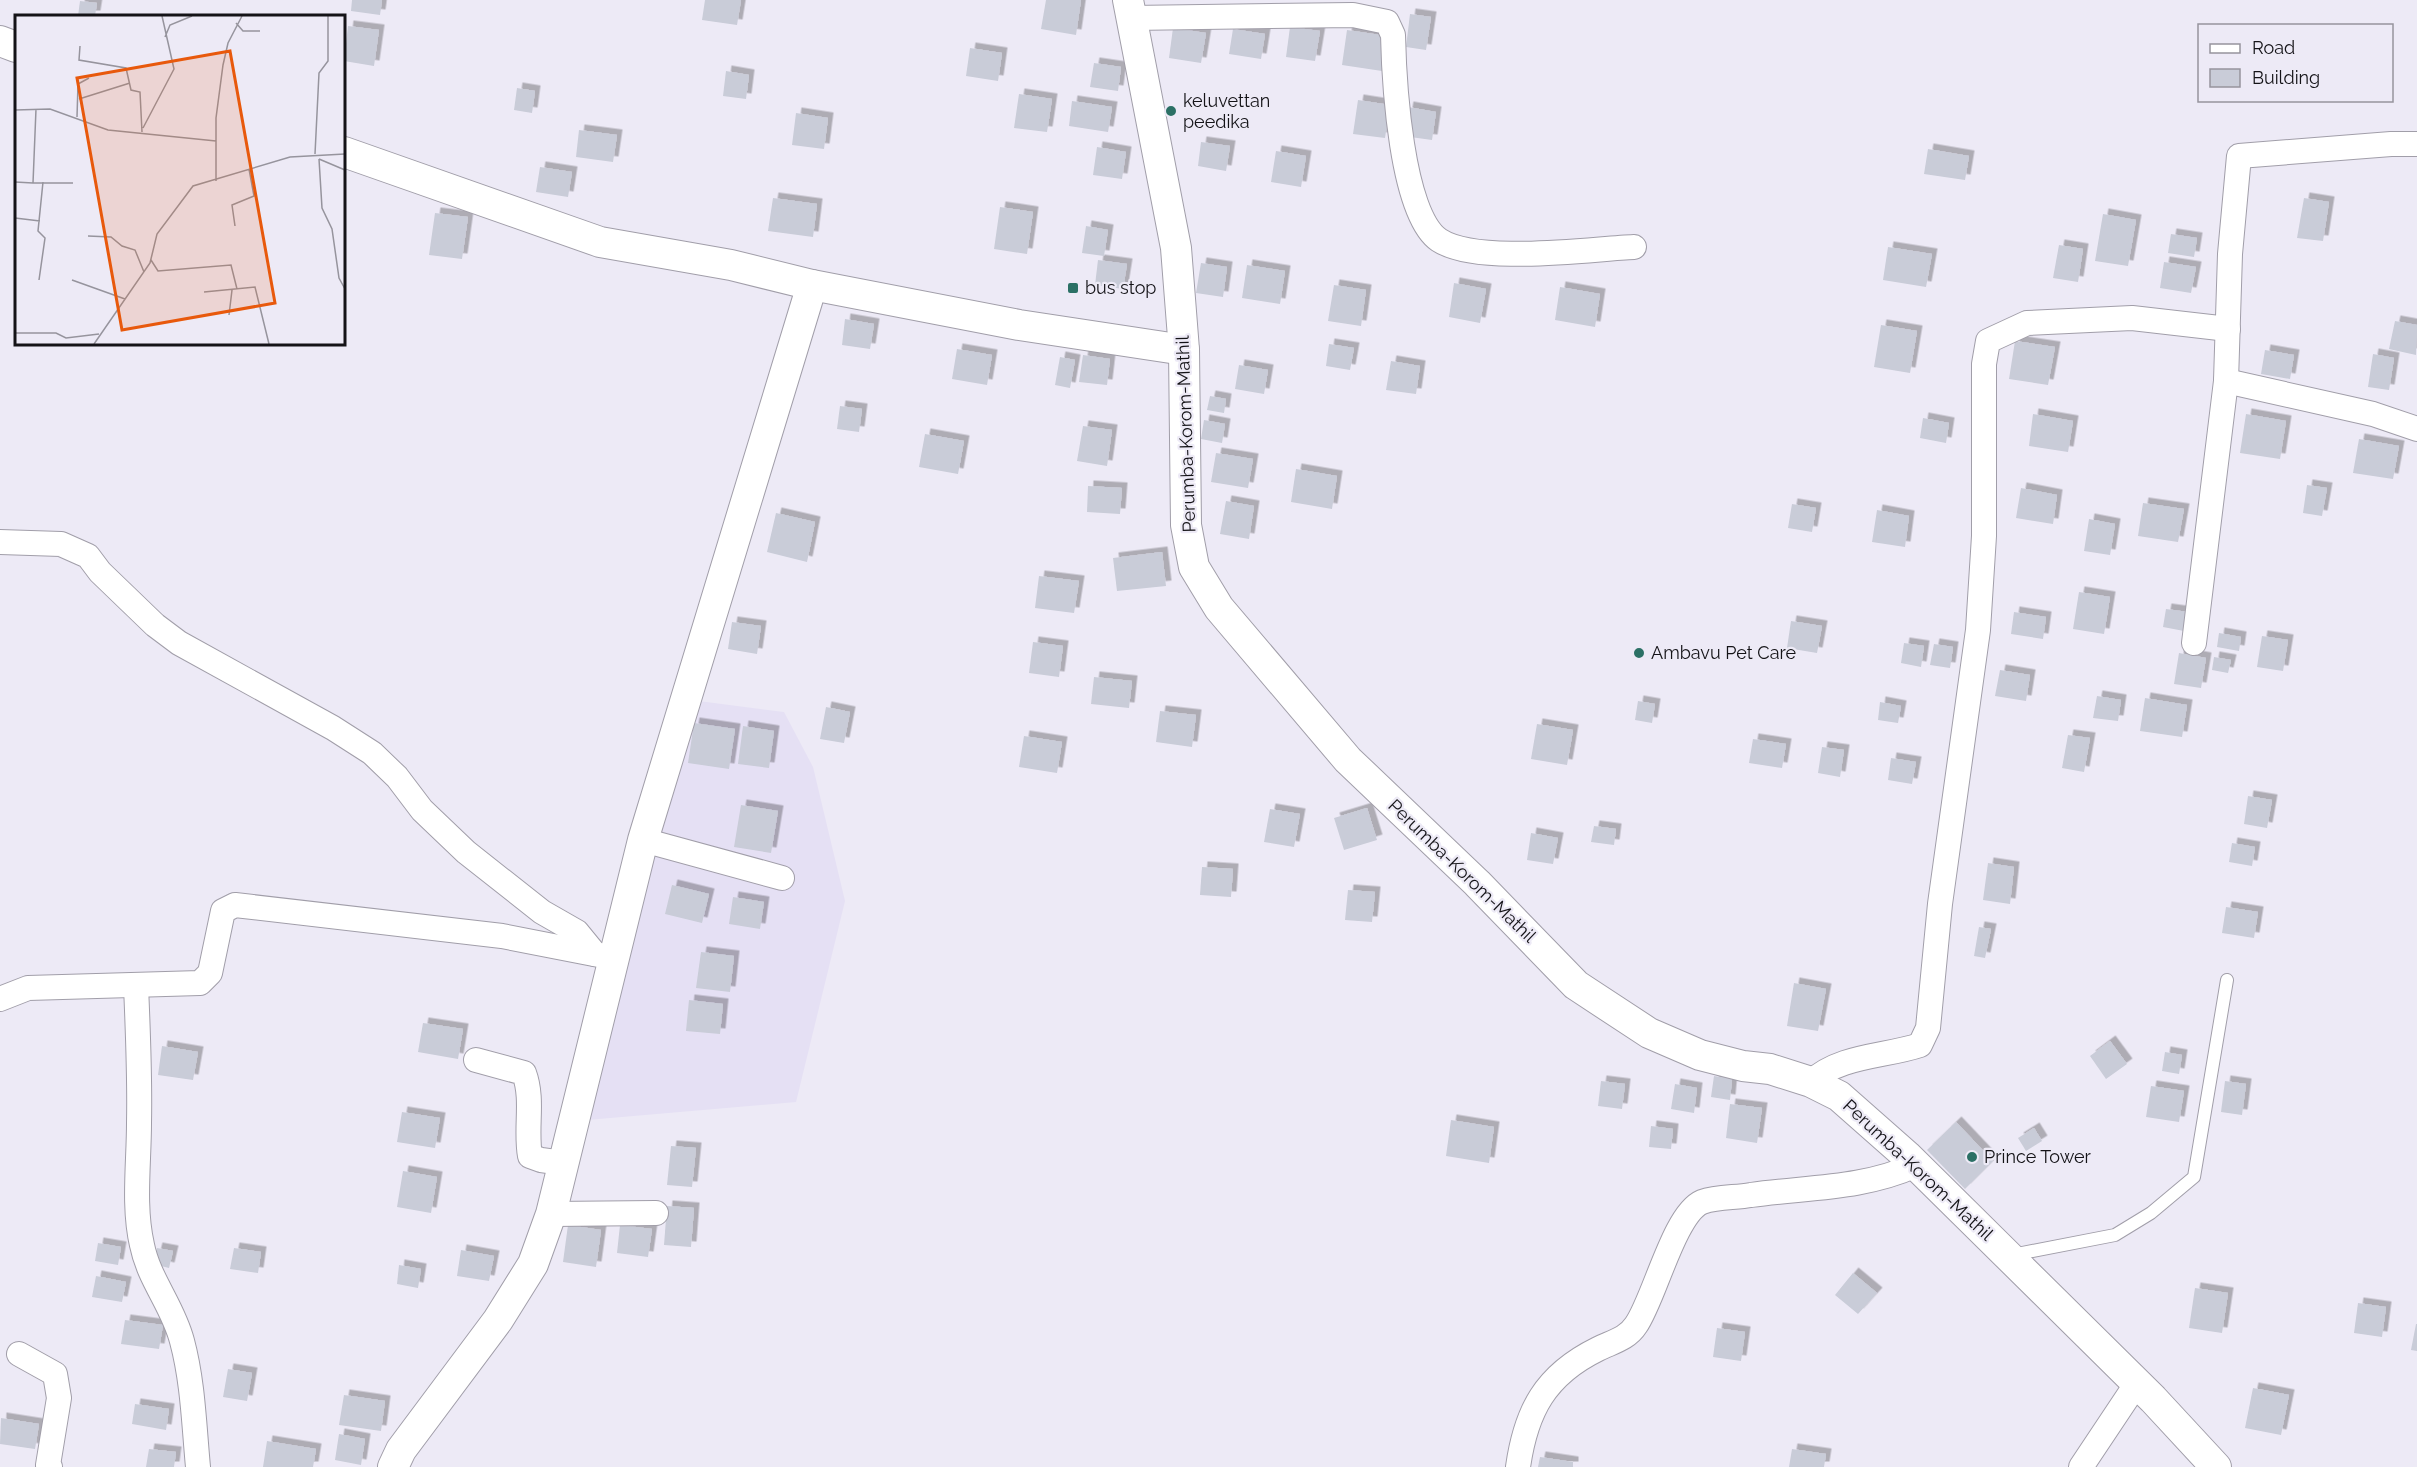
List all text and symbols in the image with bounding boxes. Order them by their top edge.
inset map [15,15,345,345]
legend [2198,24,2393,102]
text: Road [2252,37,2295,58]
text: Building [2252,67,2320,88]
place label: keluvettan peedika [1183,90,1270,132]
marker: keluvettan peedika [1164,104,1178,118]
place label: bus stop [1085,277,1156,298]
marker: bus stop [1066,281,1080,295]
street label: Perumba-Korom-Mathil [1172,335,1199,533]
place label: Ambavu Pet Care [1651,642,1797,663]
marker: Ambavu Pet Care [1632,646,1646,660]
street label: Perumba-Korom-Mathil [1384,795,1541,947]
street label: Perumba-Korom-Mathil [1839,1095,1998,1245]
place label: Prince Tower [1984,1146,2092,1167]
marker: Prince Tower [1965,1150,1979,1164]

